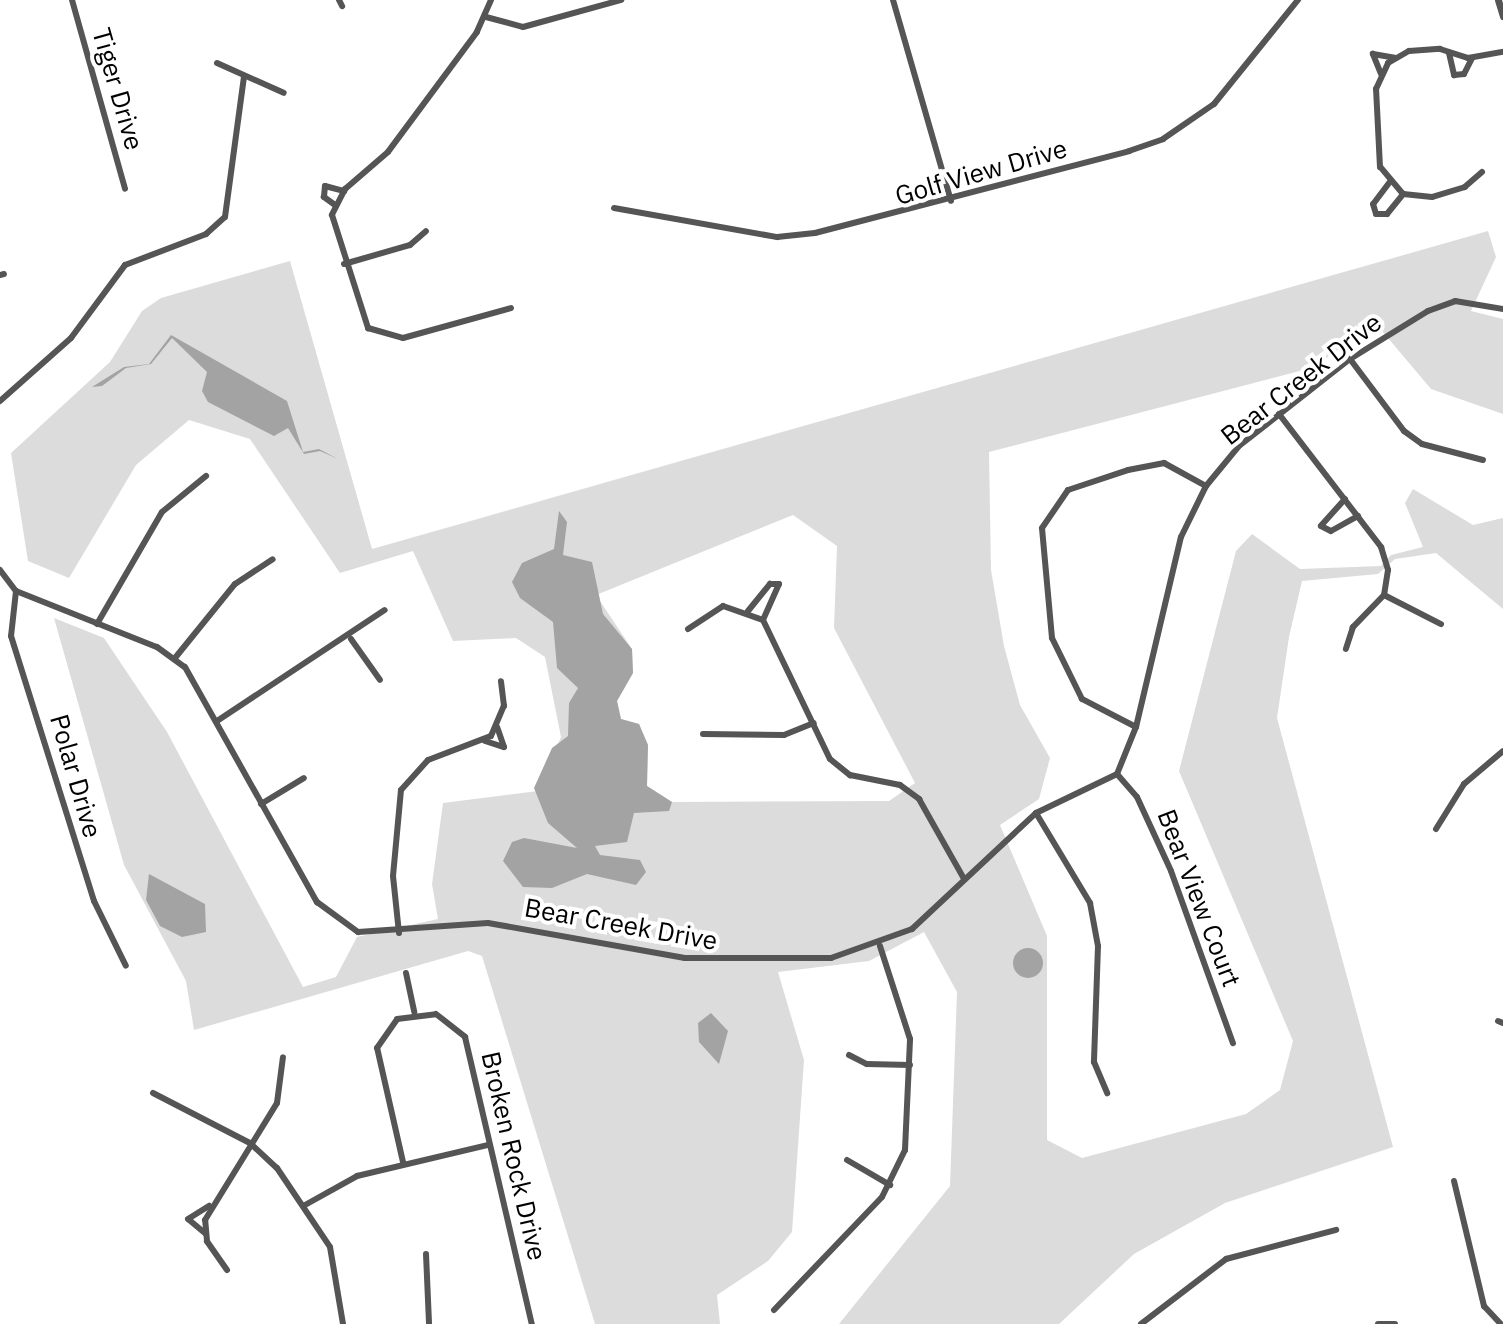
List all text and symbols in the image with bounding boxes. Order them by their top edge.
street label: Tiger Drive [86,25,150,153]
street label: Golf View Drive [892,133,1070,211]
street label: Bear Creek Drive [1215,307,1387,451]
street label: Polar Drive [44,711,108,841]
street label: Bear View Court [1151,805,1247,991]
street label: Bear Creek Drive [522,892,720,956]
street label: Broken Rock Drive [475,1048,553,1264]

